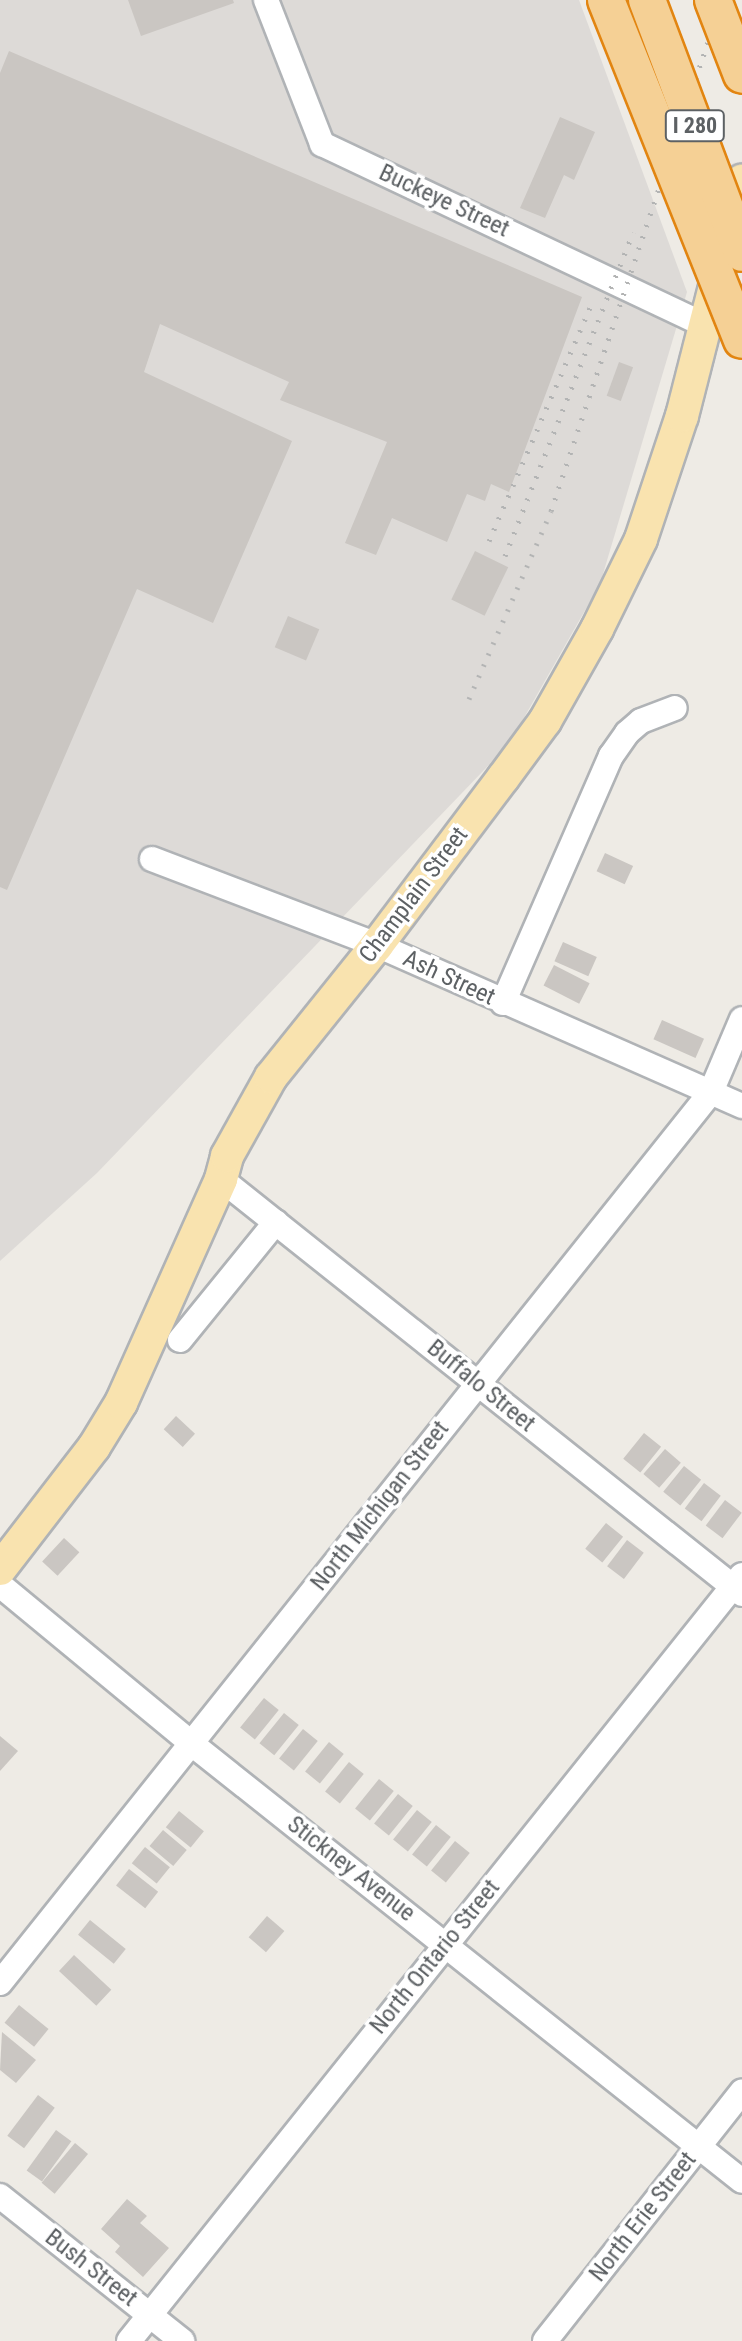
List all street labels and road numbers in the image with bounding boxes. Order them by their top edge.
road number: I 280 [663,108,727,144]
street label: Buckeye Street [374,158,514,244]
street label: Champlain Street [354,821,474,969]
street label: Ash Street [398,944,500,1012]
street label: Buffalo Street [421,1334,541,1438]
street label: North Michigan Street [305,1415,455,1597]
street label: Stickney Avenue [281,1810,421,1928]
street label: North Ontario Street [364,1874,506,2040]
street label: North Erie Street [583,2146,703,2288]
street label: Bush Street [39,2223,143,2313]

